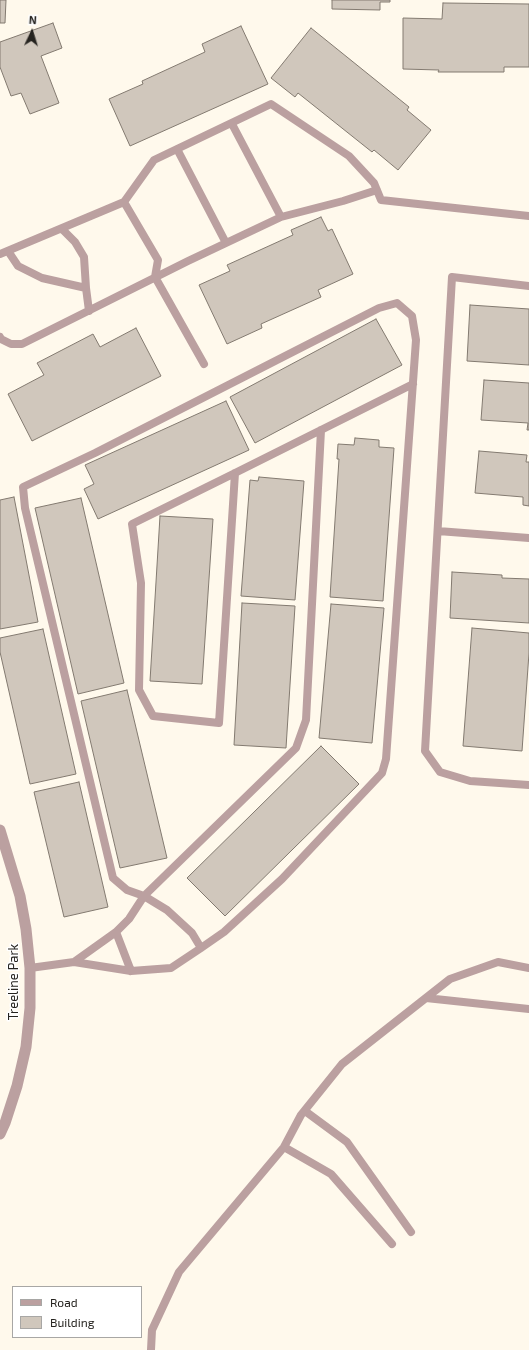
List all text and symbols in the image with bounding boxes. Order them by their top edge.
north arrow [12,12,52,52]
text: N [28,13,37,26]
street label: Treeline Park [6,944,22,1020]
legend [12,1286,142,1338]
text: Road [50,1295,78,1309]
text: Building [50,1315,94,1329]

